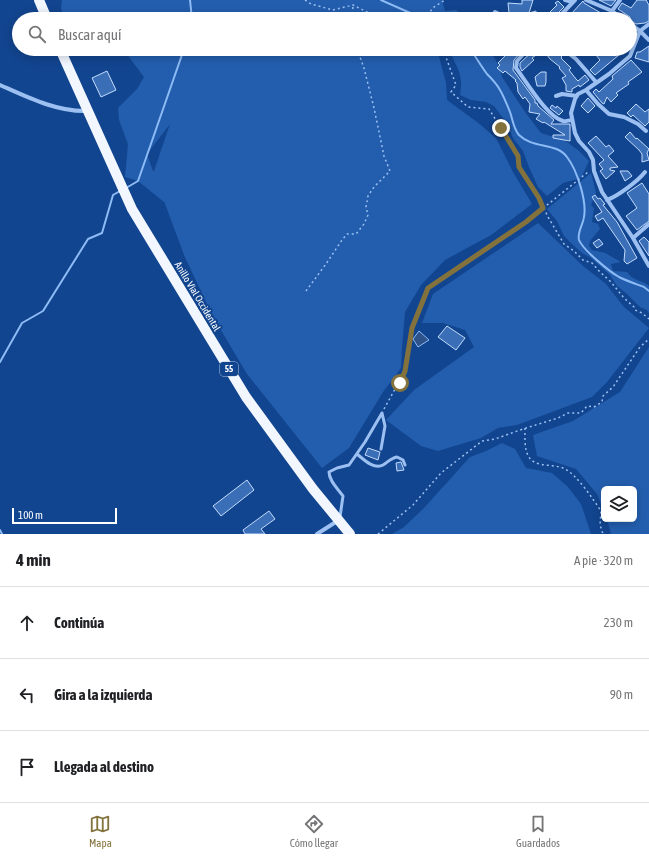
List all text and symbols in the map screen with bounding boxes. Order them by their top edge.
search box [12,12,637,56]
icon: search [26,23,48,45]
text: Buscar aquí [58,26,121,43]
route end [492,119,510,137]
street label: Anillo Vial Occidental [173,260,223,333]
road number: 55 [220,362,238,376]
route start [391,374,409,392]
map controls [601,486,637,522]
button: layers [601,486,637,522]
scale bar [12,506,117,525]
text: 100 m [18,509,43,521]
text: 4 min [16,550,51,570]
text: A pie · 320 m [574,553,633,568]
icon: ahead [16,612,38,634]
text: Continúa [54,614,104,631]
text: 230 m [604,615,633,630]
icon: left [16,684,38,706]
text: Gira a la izquierda [54,686,152,703]
text: 90 m [610,687,633,702]
icon: arrive [16,756,38,778]
text: Llegada al destino [54,758,154,775]
tab: Mapa [89,813,112,849]
tab: Cómo llegar [290,813,338,849]
tab: Guardados [516,813,560,849]

